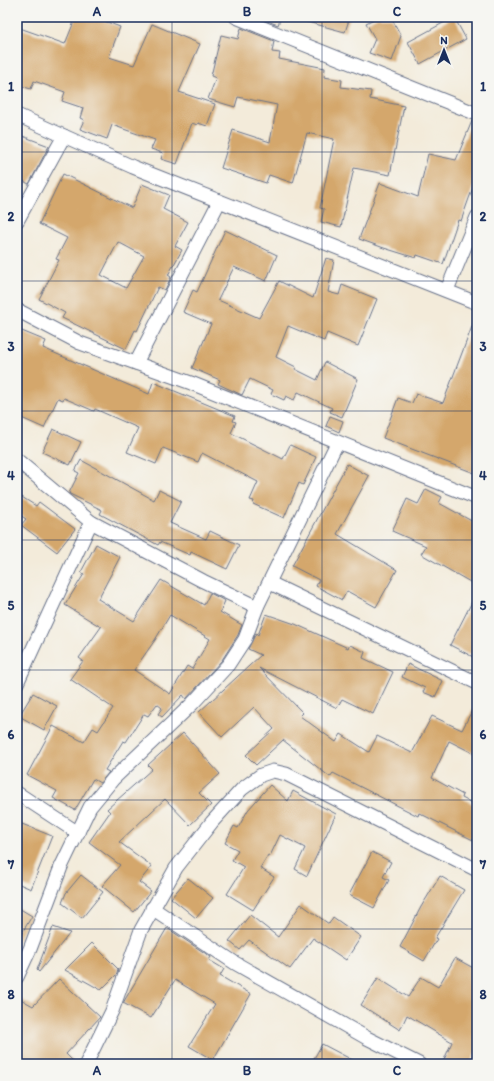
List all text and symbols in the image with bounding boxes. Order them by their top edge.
text: A [92,4,102,19]
text: B [243,4,252,19]
text: C [393,4,402,19]
north arrow [424,30,464,70]
text: N [440,34,448,47]
text: 1 [8,79,14,94]
text: 1 [480,79,486,94]
text: 2 [8,209,15,224]
text: 2 [480,209,487,224]
text: 3 [7,339,15,354]
text: 3 [479,339,487,354]
text: 4 [7,468,15,483]
text: 4 [479,468,487,483]
text: 5 [8,598,15,613]
text: 5 [480,598,487,613]
text: 6 [8,727,15,742]
text: 6 [480,727,487,742]
text: 7 [7,857,15,872]
text: 7 [479,857,487,872]
text: 8 [7,987,15,1002]
text: 8 [479,987,487,1002]
text: A [92,1063,102,1078]
text: B [243,1063,252,1078]
text: C [393,1063,402,1078]

